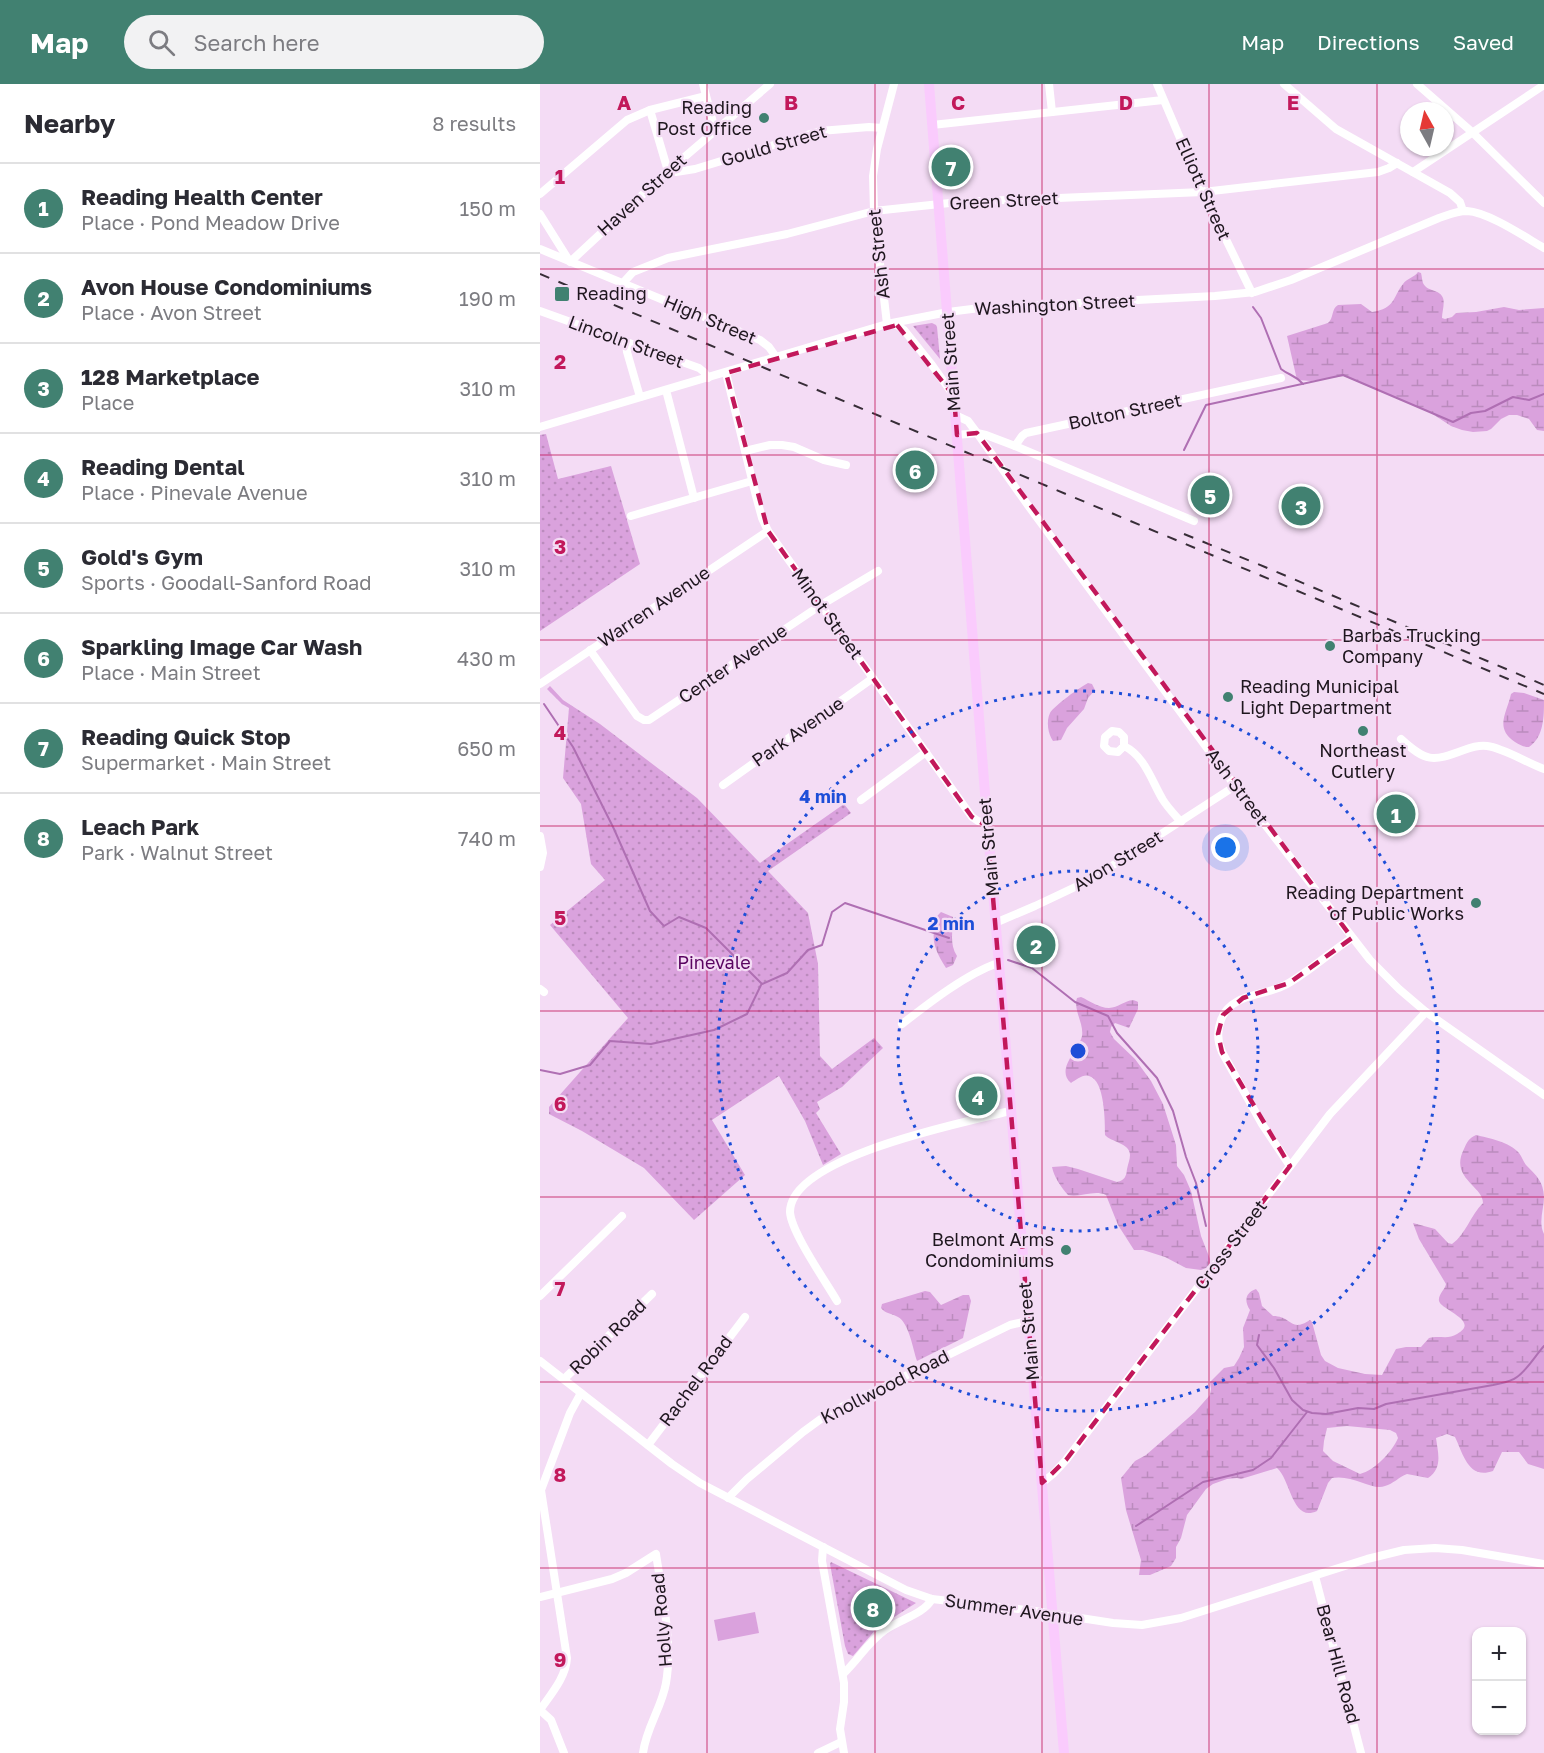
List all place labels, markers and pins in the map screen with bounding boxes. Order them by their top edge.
place label: Reading Post Office [657,96,752,139]
marker: Reading Post Office [757,111,771,125]
pin: 7 [932,144,970,190]
place label: Reading [576,282,647,304]
marker: Reading [553,285,571,303]
pin: 6 [896,448,934,492]
pin: 5 [1190,472,1230,518]
pin: 3 [1282,484,1320,528]
place label: Barbas Trucking Company [1342,624,1481,667]
marker: Barbas Trucking Company [1323,639,1337,653]
place label: Reading Municipal Light Department [1240,675,1399,718]
marker: Reading Municipal Light Department [1221,690,1235,704]
marker: Northeast Cutlery [1356,724,1370,738]
place label: Northeast Cutlery [1319,739,1407,782]
pin: 1 [1376,792,1416,836]
place label: Reading Department of Public Works [1285,881,1464,924]
marker: Reading Department of Public Works [1469,896,1483,910]
pin: 2 [1016,922,1056,968]
centre of rings [1068,1041,1088,1061]
pin: 4 [958,1074,998,1118]
place label: Belmont Arms Condominiums [925,1228,1054,1271]
marker: Belmont Arms Condominiums [1059,1243,1073,1257]
pin: 8 [854,1586,892,1630]

